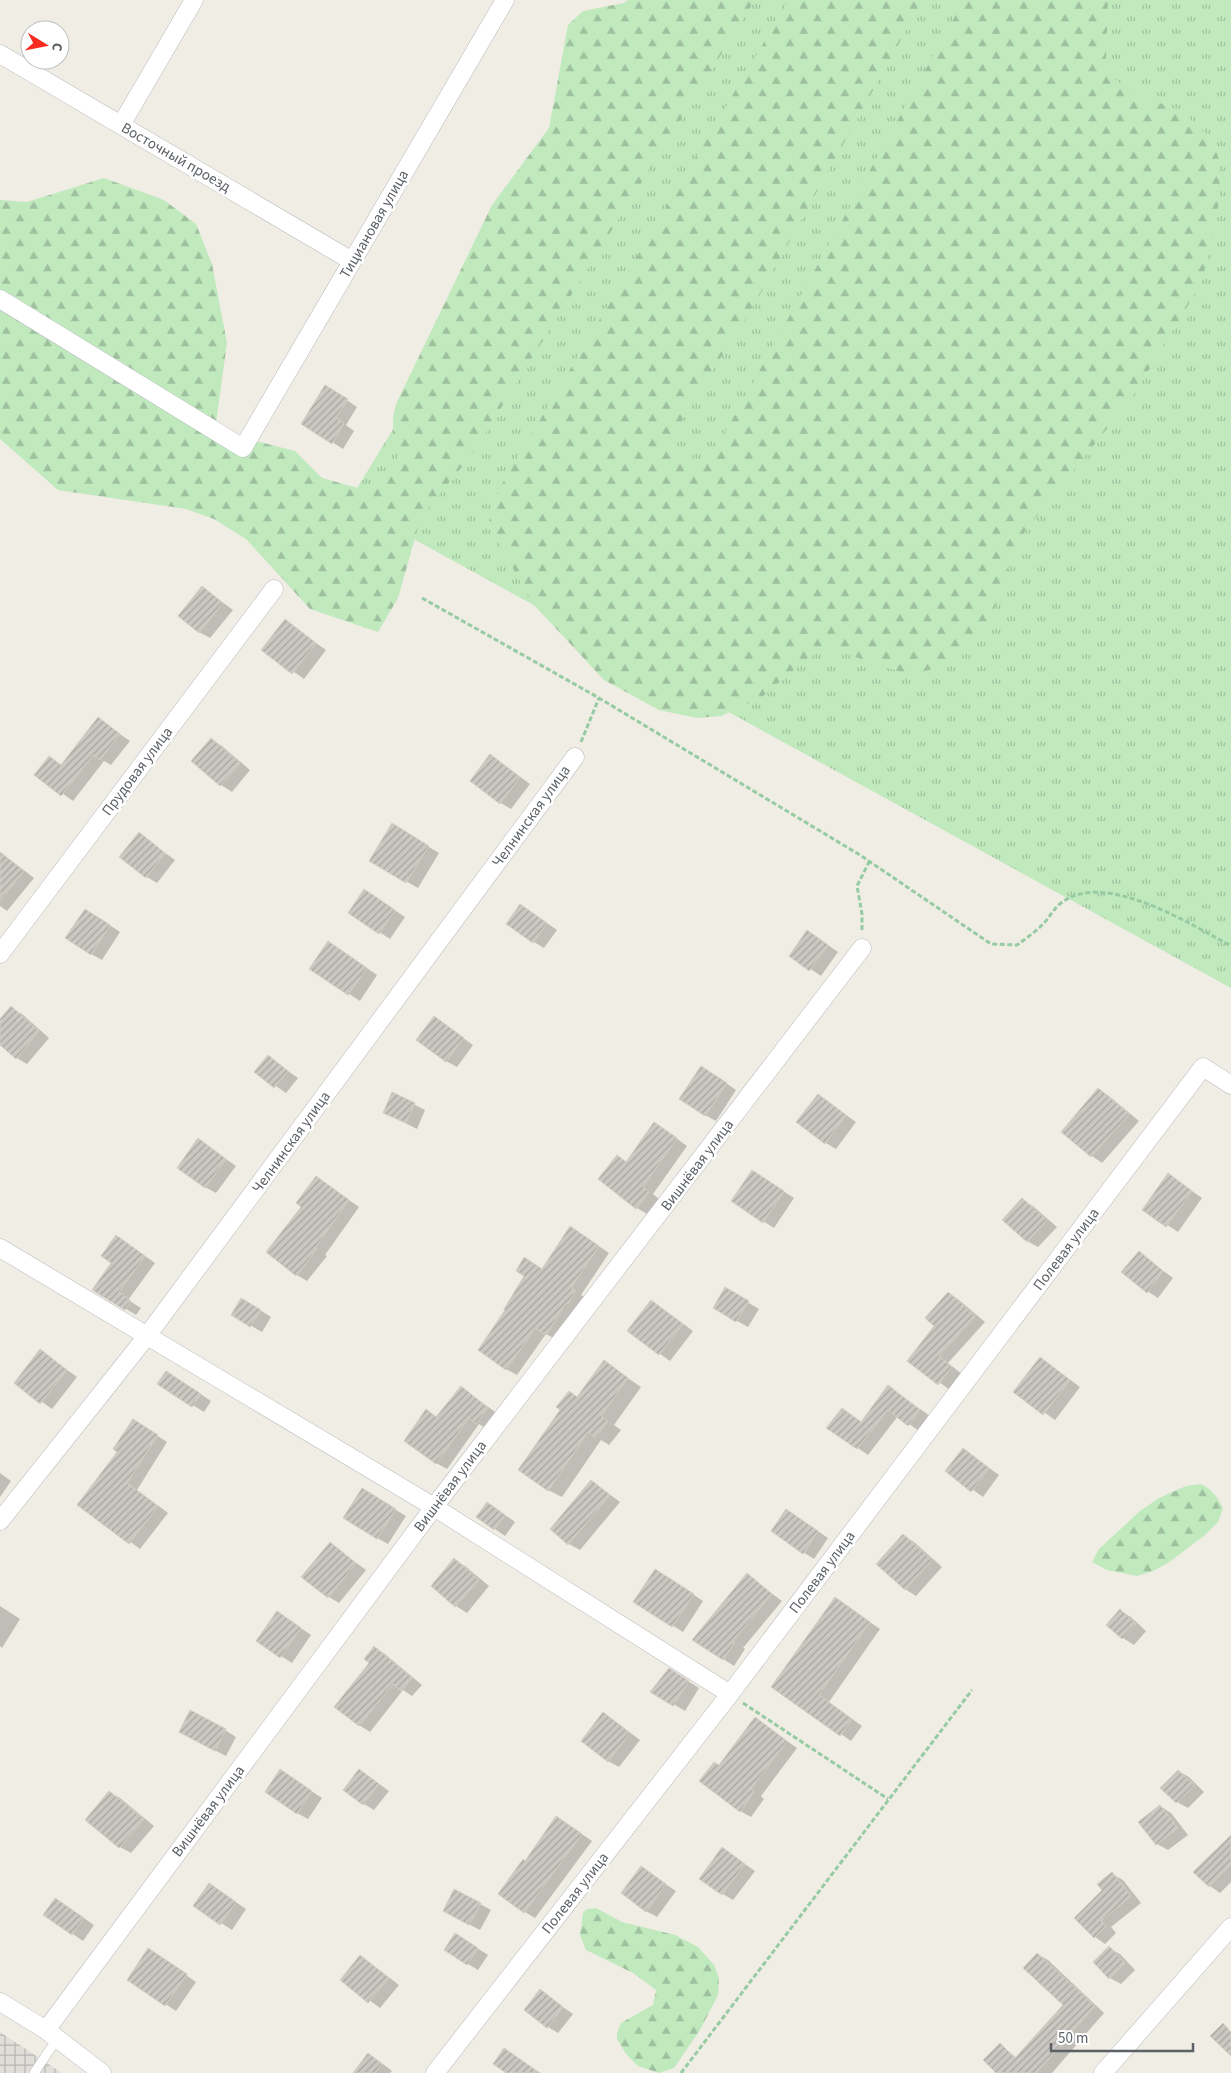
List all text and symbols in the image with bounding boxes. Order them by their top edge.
north arrow [20,20,70,70]
text: С [46,41,67,53]
street label: Восточный проезд [117,118,234,197]
street label: Тициановая улица [335,166,414,282]
street label: Прудовая улица [97,723,178,820]
street label: Челнинская улица [487,761,576,872]
street label: Челнинская улица [247,1087,336,1198]
street label: Вишнёвая улица [656,1115,739,1215]
street label: Полевая улица [1028,1204,1104,1295]
street label: Вишнёвая улица [409,1436,492,1536]
street label: Полевая улица [784,1527,860,1618]
street label: Вишнёвая улица [167,1761,250,1861]
street label: Полевая улица [537,1848,614,1939]
scale bar [1051,2020,1194,2052]
text: 50 m [1058,2028,1088,2049]

